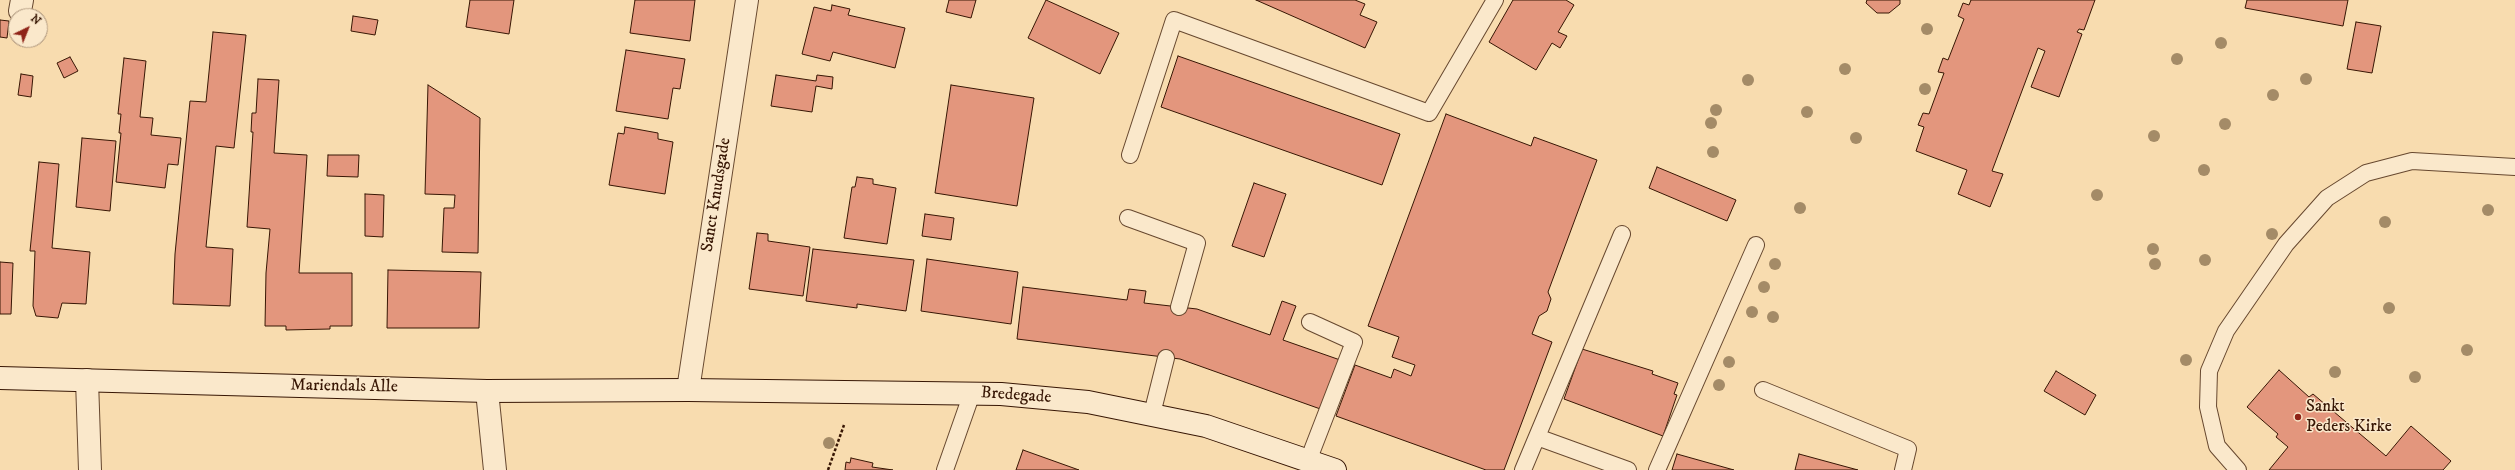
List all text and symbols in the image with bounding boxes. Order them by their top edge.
north arrow [8,8,48,48]
text: N [27,12,44,28]
street label: Sanct Knudsgade [698,136,736,254]
street label: Mariendals Alle [290,376,398,398]
street label: Bredegade [980,383,1052,409]
place label: Sankt Peders Kirke [2306,397,2392,437]
marker: Sankt Peders Kirke [2293,412,2303,422]

